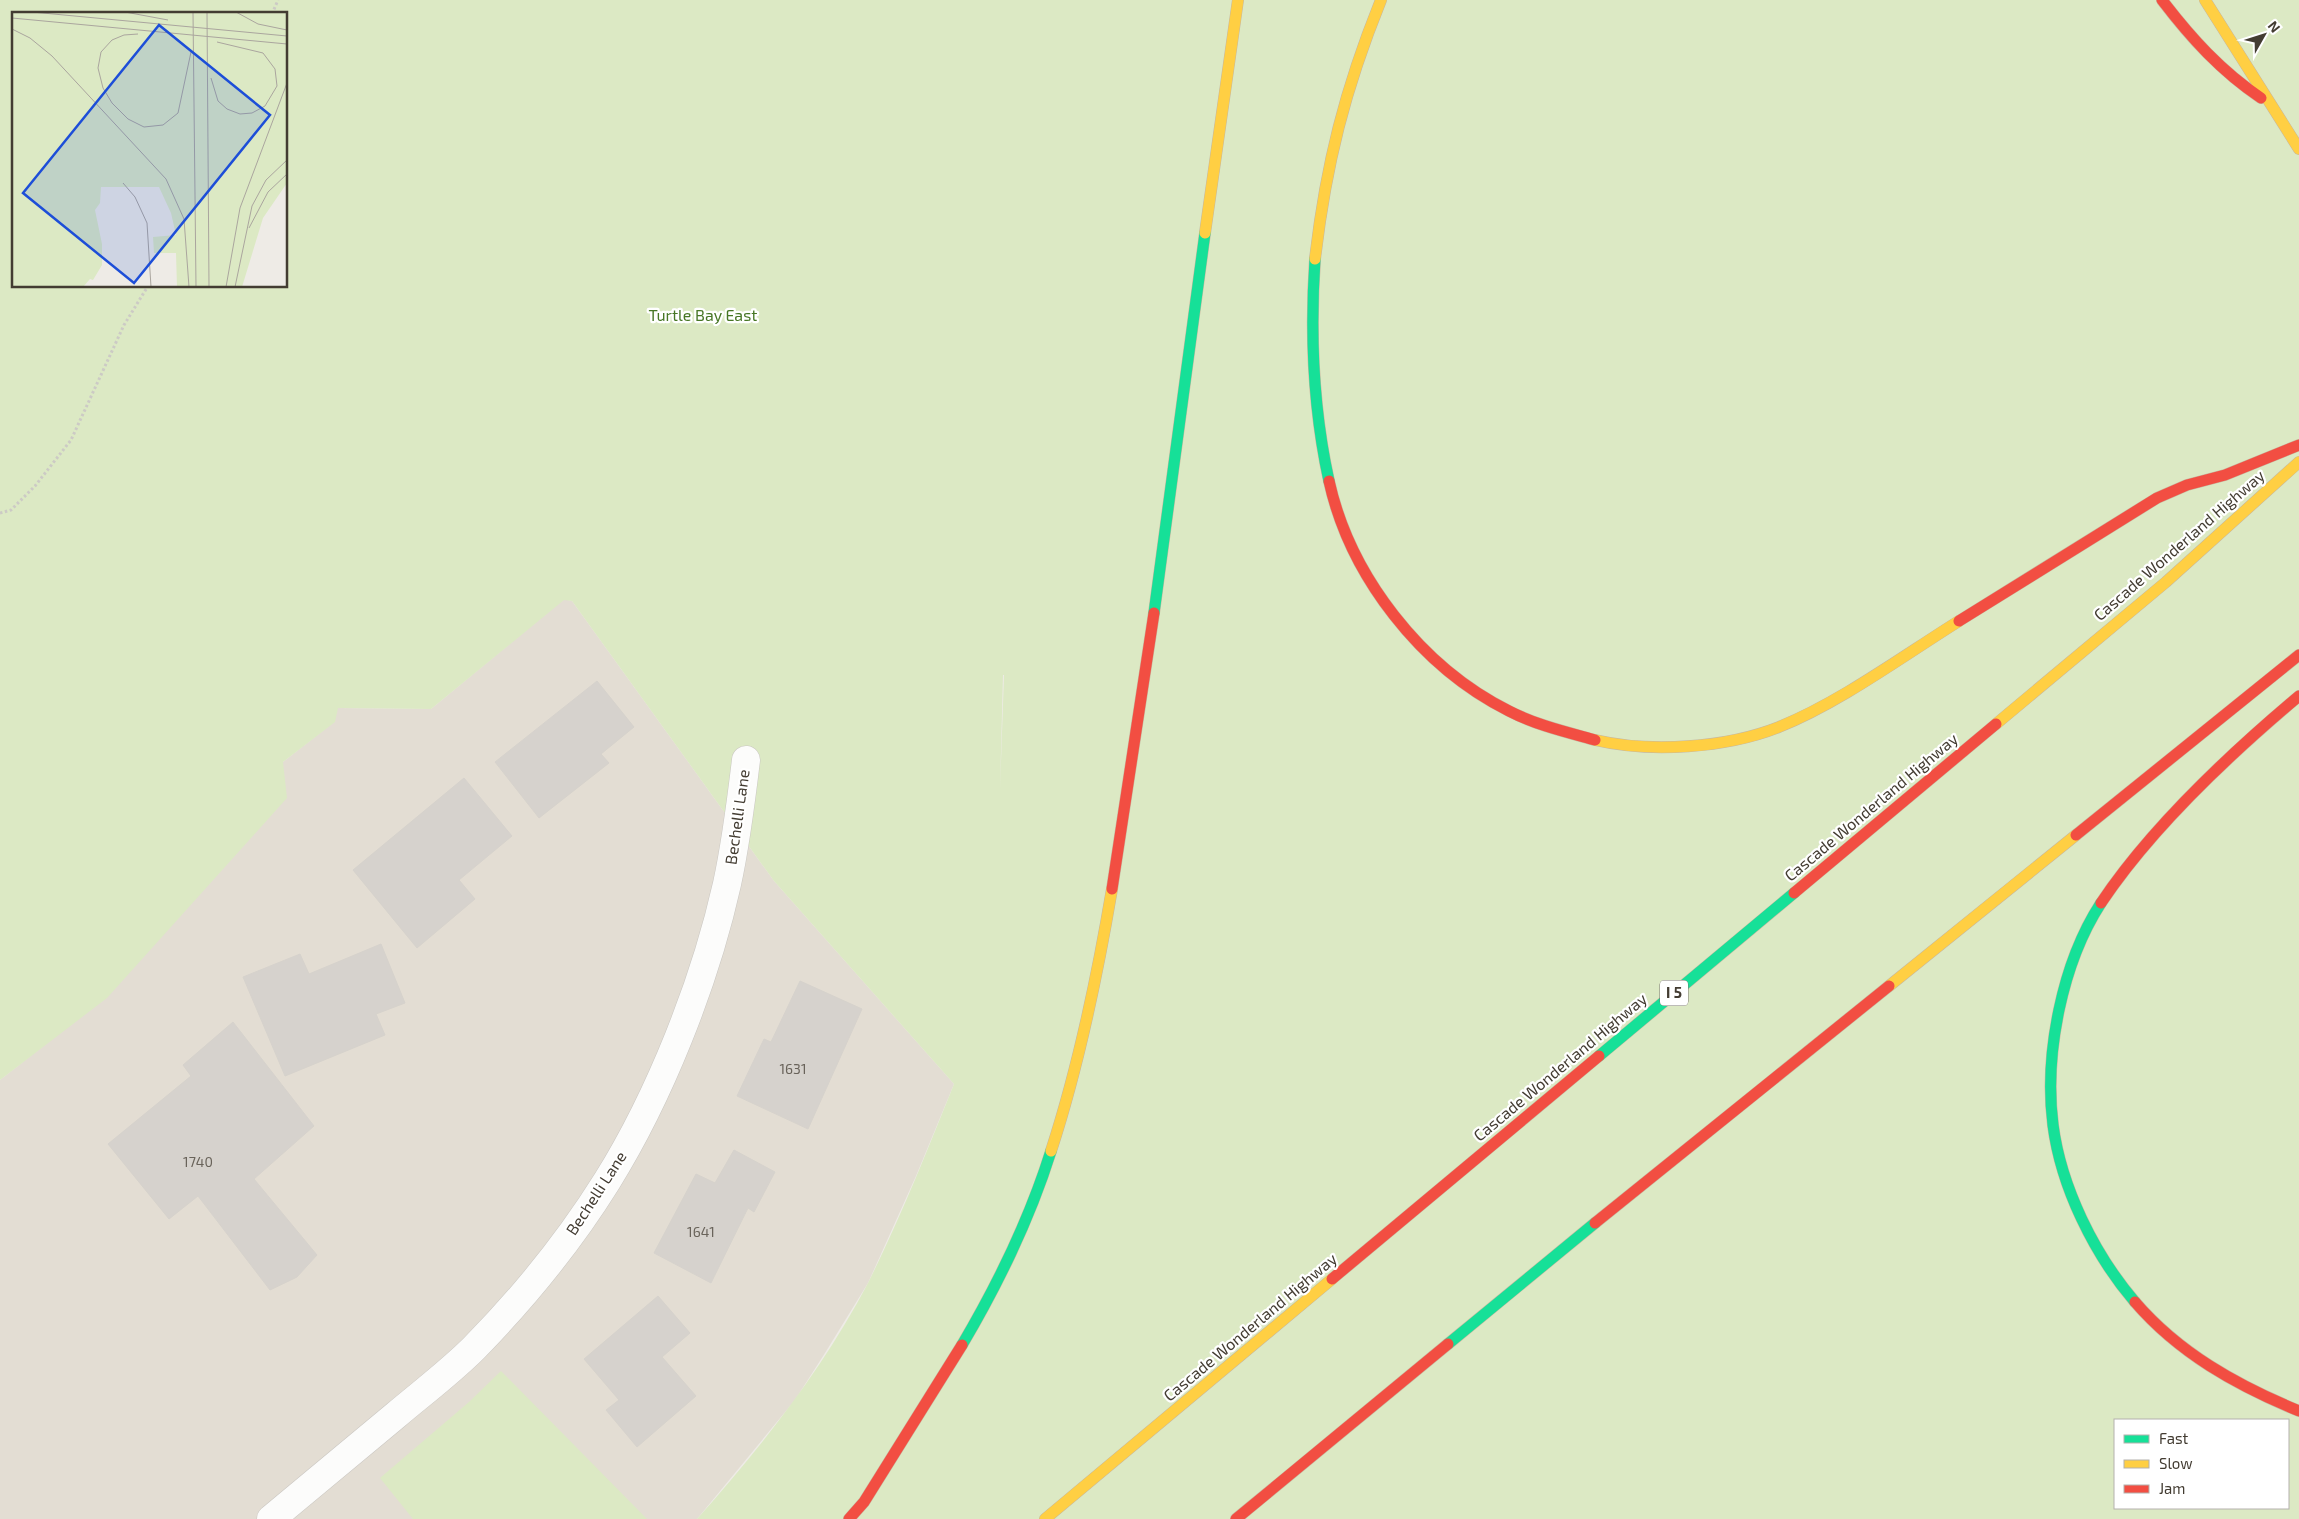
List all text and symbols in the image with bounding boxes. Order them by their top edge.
north arrow [2239,10,2289,60]
inset map [12,12,288,288]
text: N [2265,17,2284,36]
park label: Turtle Bay East [649,305,757,324]
street label: Cascade Wonderland Highway [2089,465,2268,624]
street label: Cascade Wonderland Highway [1780,728,1961,885]
street label: Bechelli Lane [720,768,753,866]
road number: I 5 [1660,980,1688,1006]
street label: Cascade Wonderland Highway [1469,988,1650,1145]
house number: 1631 [780,1060,806,1077]
street label: Bechelli Lane [561,1147,630,1238]
house number: 1740 [183,1153,213,1170]
house number: 1641 [687,1223,715,1240]
street label: Cascade Wonderland Highway [1159,1248,1340,1405]
legend [2114,1419,2289,1509]
text: Fast [2159,1429,2189,1447]
text: Slow [2159,1454,2193,1472]
text: Jam [2159,1479,2185,1497]

